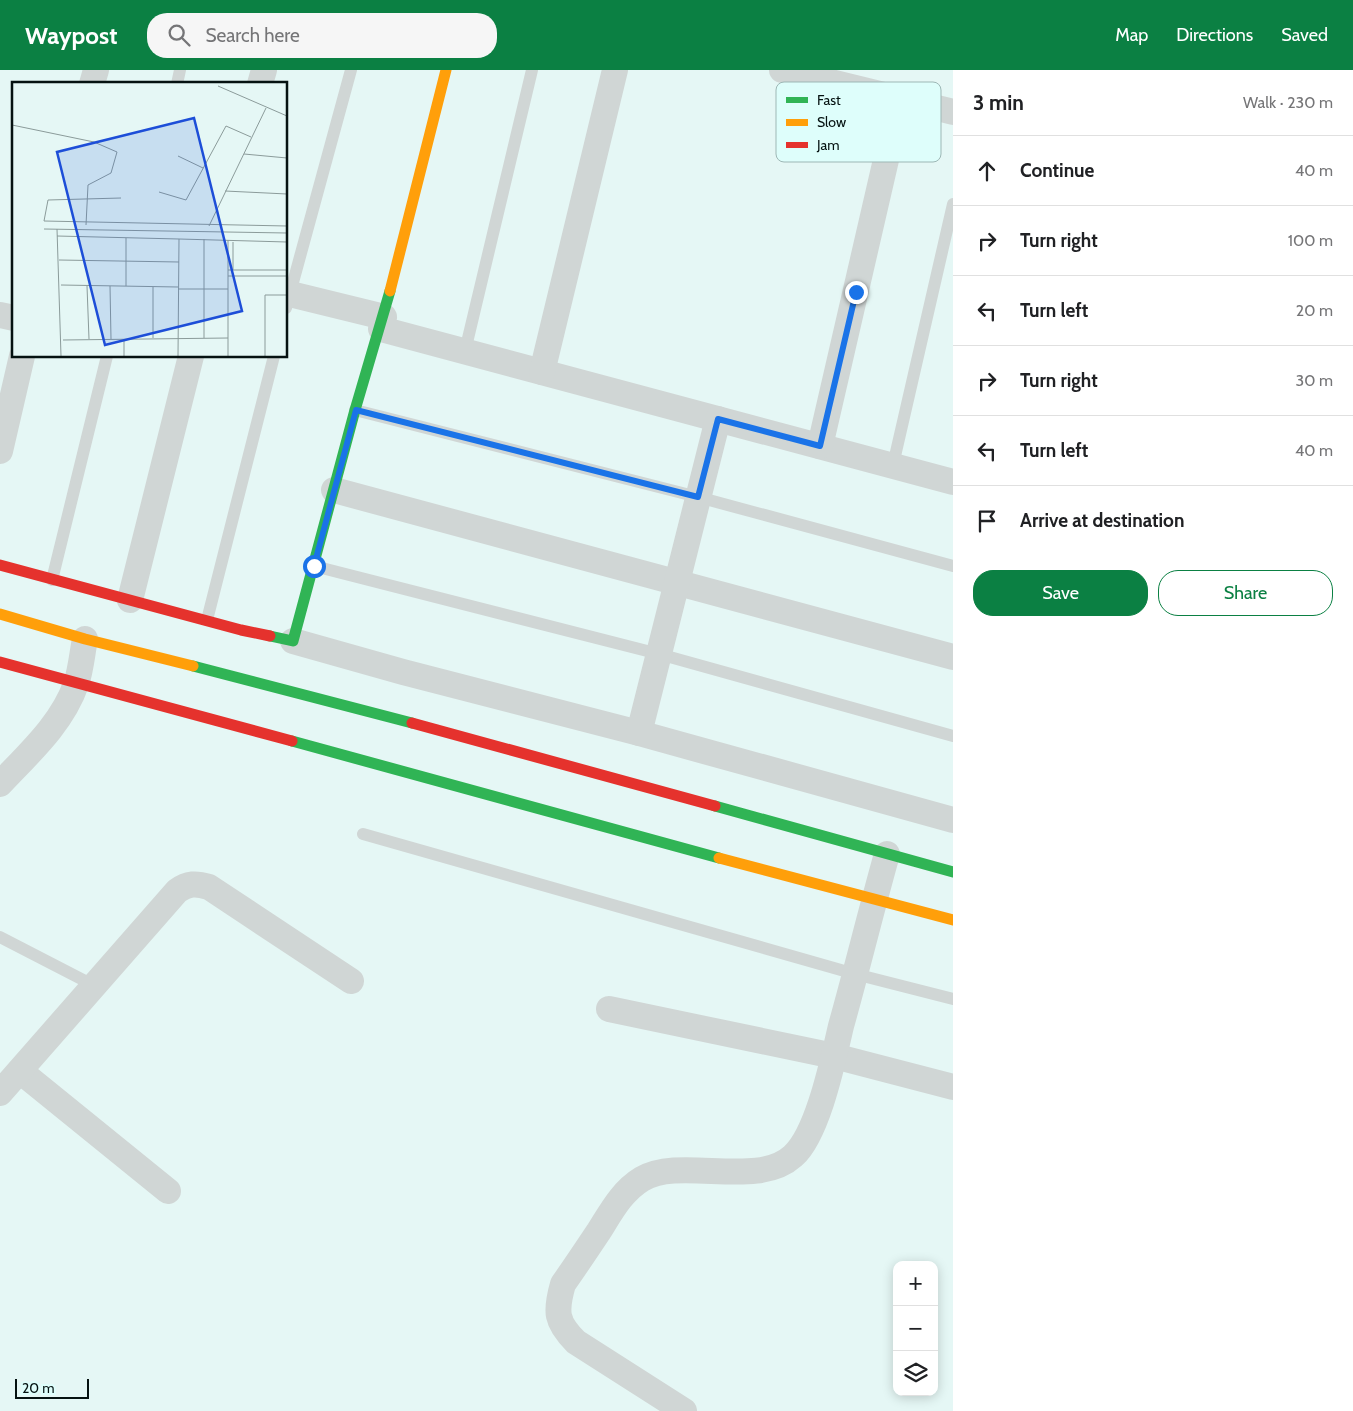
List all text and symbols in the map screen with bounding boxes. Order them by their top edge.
search box [147,13,497,58]
text: Waypost [25,21,117,50]
icon: search [165,21,193,49]
text: Search here [205,24,300,47]
text: Map [1115,24,1148,46]
text: Directions [1176,24,1253,46]
text: Saved [1281,24,1328,46]
inset map [12,82,288,358]
legend [776,82,941,162]
text: 3 min [973,90,1024,115]
text: Fast [817,91,841,109]
text: Walk · 230 m [1243,93,1333,112]
text: Slow [817,113,846,131]
text: Jam [816,136,839,154]
icon: ahead [973,157,1001,185]
text: Continue [1020,159,1094,182]
text: 40 m [1295,161,1333,180]
icon: right [973,227,1001,255]
text: Turn right [1020,229,1098,252]
text: 100 m [1288,231,1333,250]
route end [845,281,868,304]
icon: left [973,297,1001,325]
text: Turn left [1020,299,1088,322]
text: 20 m [1296,301,1333,320]
icon: right [973,367,1001,395]
text: Turn right [1020,369,1098,392]
text: 30 m [1296,371,1333,390]
icon: left [973,437,1001,465]
text: Turn left [1020,439,1088,462]
text: 40 m [1295,441,1333,460]
icon: arrive [973,507,1001,535]
text: Arrive at destination [1020,509,1184,532]
route start [303,555,326,578]
button: Save [973,570,1148,616]
button: Share [1158,570,1333,616]
map controls [893,1261,938,1396]
button: + [893,1261,938,1306]
button: − [893,1306,938,1351]
button: layers [893,1351,938,1396]
scale bar [15,1376,89,1399]
text: 20 m [22,1379,55,1397]

